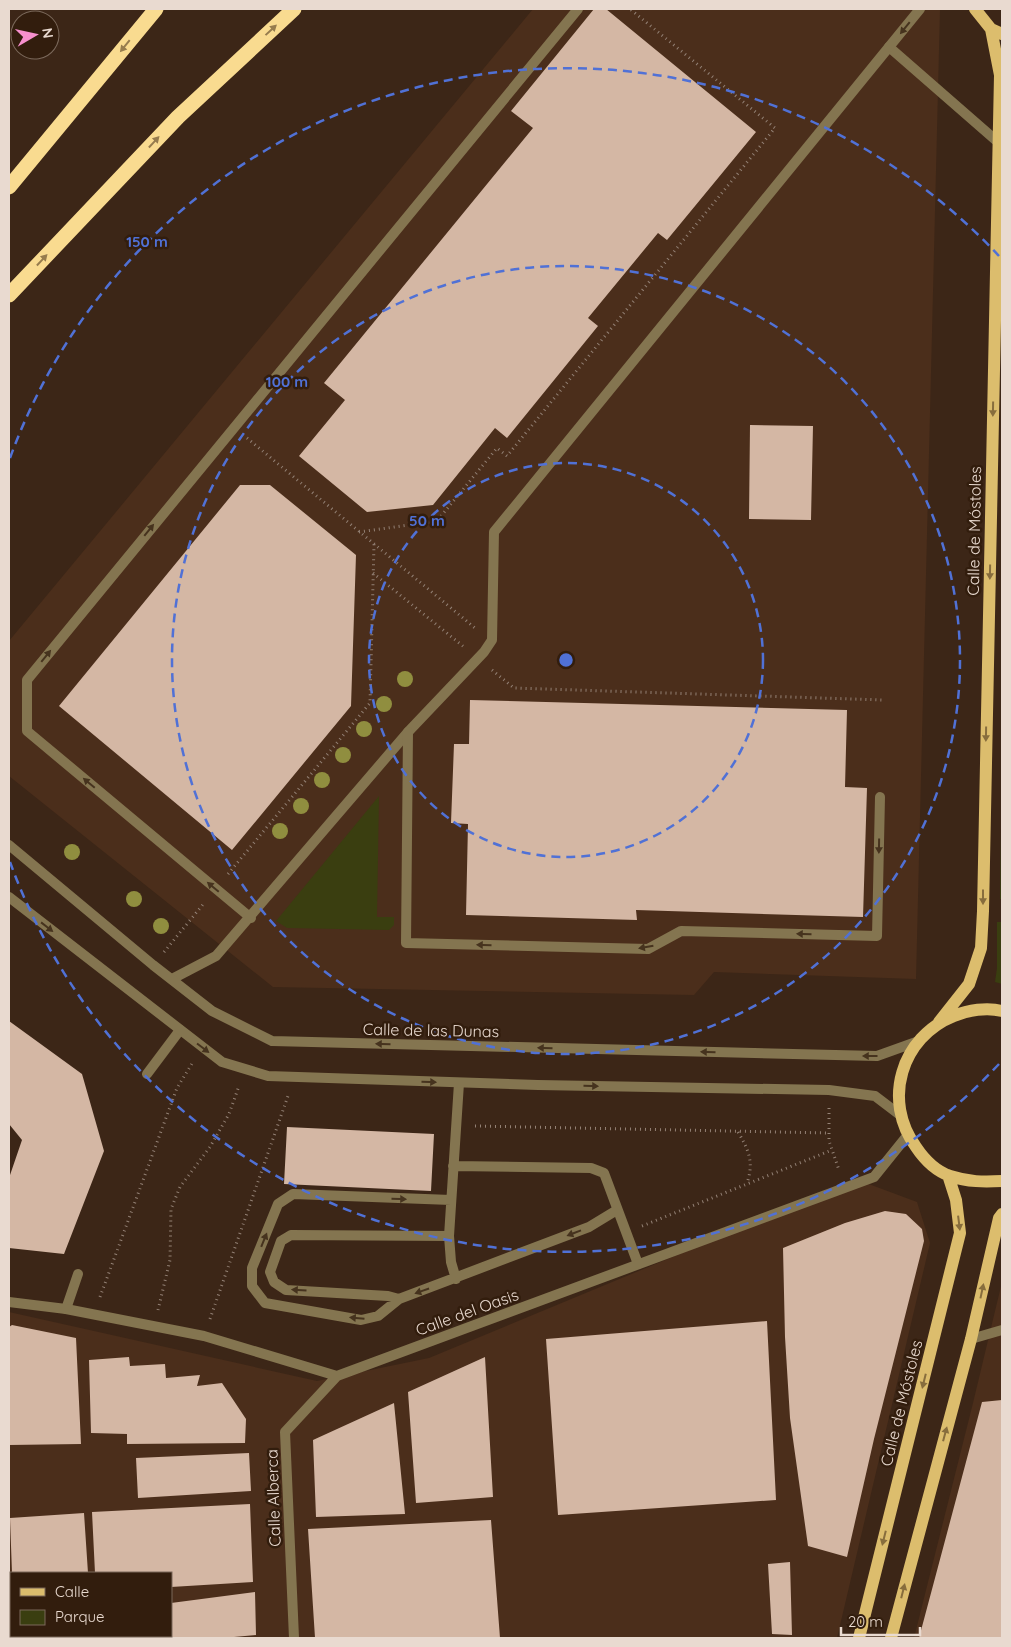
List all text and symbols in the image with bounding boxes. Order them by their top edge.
north arrow [10,10,60,60]
one-way arrow [899,21,910,34]
one-way arrow [265,24,277,36]
text: N [38,26,58,39]
one-way arrow [119,40,130,53]
one-way arrow [148,136,160,148]
text: 150 m [126,232,168,251]
one-way arrow [36,254,48,266]
text: 100 m [266,372,308,391]
one-way arrow [989,402,997,418]
street label: Calle de Móstoles [963,466,985,596]
text: 50 m [409,511,445,530]
one-way arrow [143,524,154,537]
one-way arrow [985,564,993,580]
one-way arrow [40,650,51,662]
centre of rings [557,651,575,669]
one-way arrow [982,727,990,743]
one-way arrow [83,777,95,789]
one-way arrow [875,838,883,854]
one-way arrow [208,881,220,893]
one-way arrow [979,889,987,905]
one-way arrow [40,922,53,933]
one-way arrow [796,930,812,938]
one-way arrow [476,941,492,949]
one-way arrow [637,944,653,952]
street label: Calle de las Dunas [363,1019,499,1041]
one-way arrow [374,1040,390,1048]
one-way arrow [196,1043,210,1053]
one-way arrow [537,1044,553,1052]
one-way arrow [699,1048,715,1056]
one-way arrow [862,1052,878,1060]
one-way arrow [421,1078,437,1086]
one-way arrow [584,1083,600,1091]
one-way arrow [391,1195,407,1203]
one-way arrow [955,1215,963,1231]
one-way arrow [566,1229,581,1237]
one-way arrow [260,1233,268,1247]
street label: Calle del Oasis [413,1284,521,1340]
one-way arrow [978,1284,986,1299]
one-way arrow [291,1286,307,1294]
one-way arrow [414,1287,429,1295]
one-way arrow [348,1314,364,1322]
street label: Calle de Móstoles [876,1338,926,1468]
one-way arrow [920,1373,928,1388]
one-way arrow [941,1426,949,1442]
street label: Calle Alberca [261,1449,285,1547]
one-way arrow [879,1531,887,1546]
legend [10,1572,172,1637]
text: Calle [55,1582,89,1601]
one-way arrow [899,1583,907,1599]
scale bar [841,1604,920,1636]
text: Parque [55,1607,105,1626]
text: 20 m [848,1612,883,1631]

